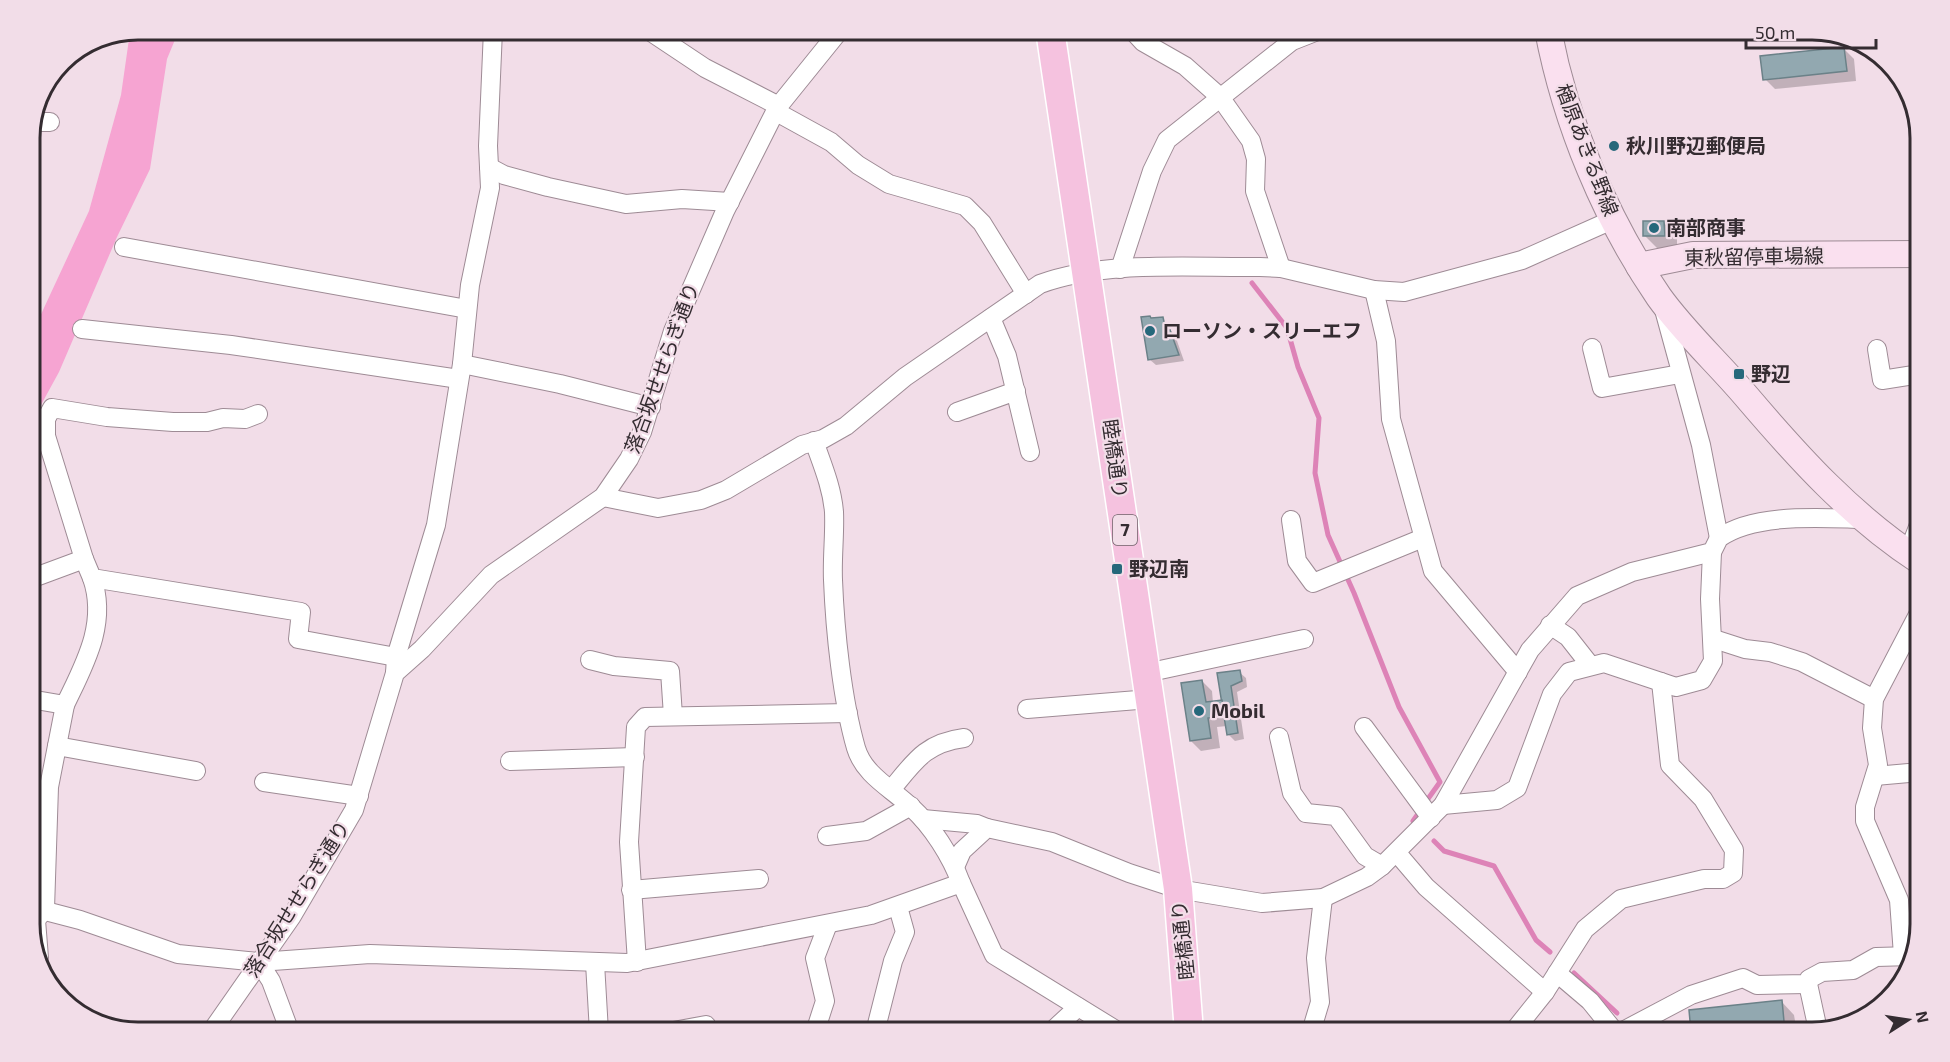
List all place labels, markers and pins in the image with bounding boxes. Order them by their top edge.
place label: 秋川野辺郵便局 [1626,133,1766,157]
marker: 秋川野辺郵便局 [1607,139,1621,153]
place label: 南部商事 [1666,215,1746,239]
marker: 南部商事 [1647,221,1661,235]
place label: ローソン・スリーエフ [1162,318,1362,342]
marker: ローソン・スリーエフ [1143,324,1157,338]
place label: 野辺 [1751,361,1791,385]
marker: 野辺 [1732,367,1746,381]
place label: 野辺南 [1129,556,1189,580]
marker: 野辺南 [1110,562,1124,576]
place label: Mobil [1211,698,1266,722]
marker: Mobil [1192,704,1206,718]

